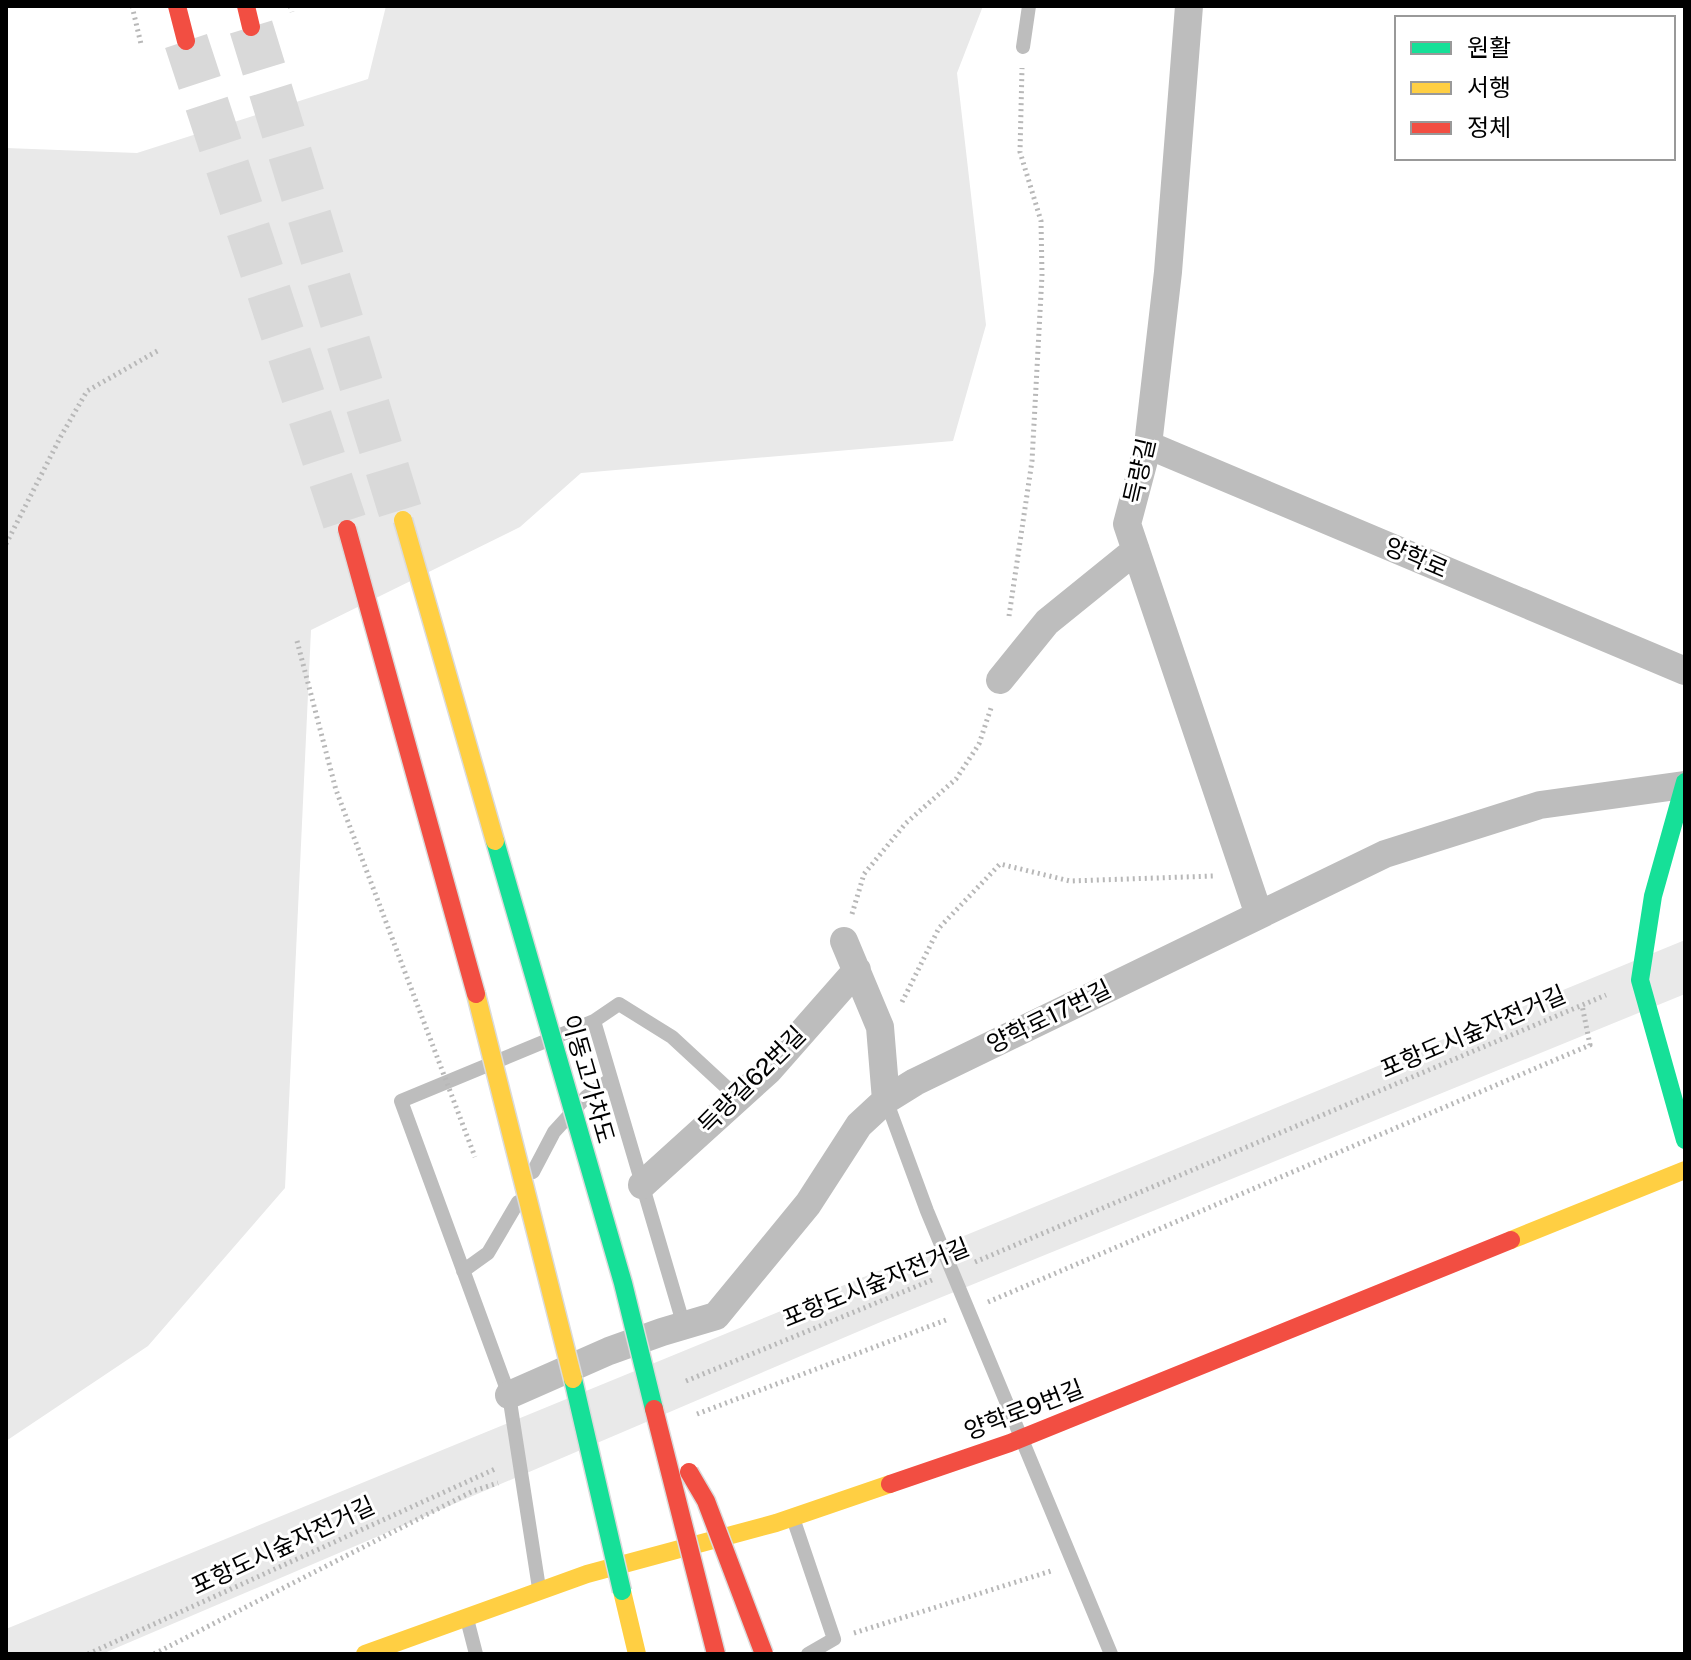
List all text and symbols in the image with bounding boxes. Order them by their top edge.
legend [1395,16,1675,160]
text: 원활 [1467,33,1511,61]
text: 서행 [1467,73,1511,101]
text: 정체 [1467,113,1511,141]
street label: 득량길 [1118,435,1160,506]
street label: 양학로 [1380,531,1452,583]
street label: 양학로17번길 [982,974,1115,1058]
street label: 포항도시숲자전거길 [1376,979,1570,1083]
street label: 이동고가차도 [557,1011,621,1146]
street label: 득량길62번길 [692,1020,811,1139]
street label: 포항도시숲자전거길 [778,1232,973,1332]
street label: 양학로9번길 [960,1374,1087,1445]
street label: 포항도시숲자전거길 [187,1490,379,1600]

